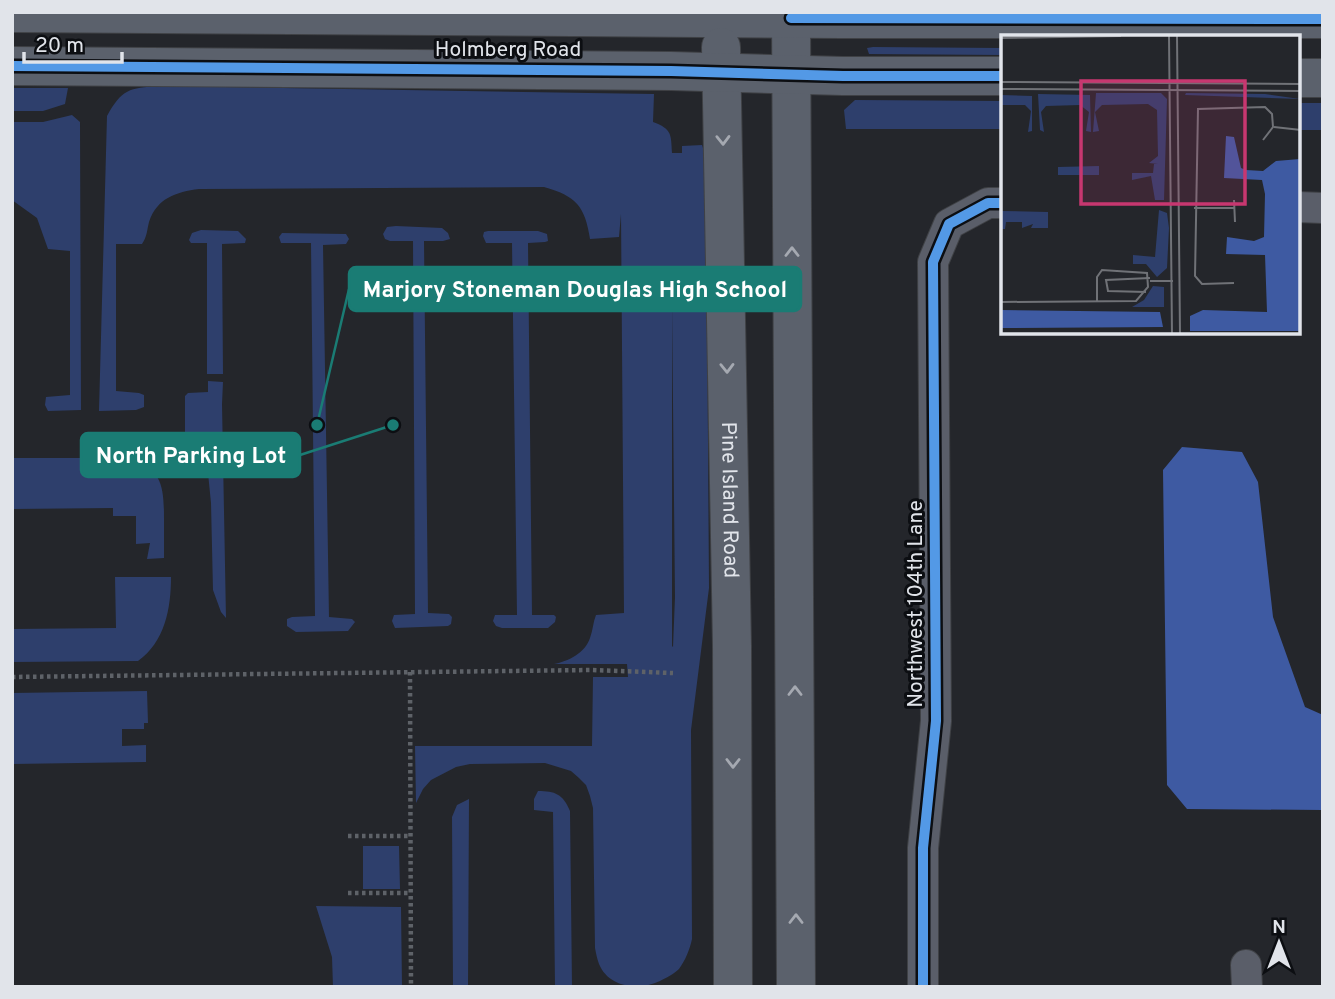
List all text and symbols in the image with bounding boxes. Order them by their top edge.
scale bar [24,21,122,65]
text: 20 m [35,33,84,60]
inset map [1001,35,1300,334]
street label: Holmberg Road [435,37,581,64]
one-way arrow [715,136,731,146]
one-way arrow [784,246,800,257]
callout: Marjory Stoneman Douglas High School [349,267,801,311]
text: Marjory Stoneman Douglas High School [363,277,787,306]
one-way arrow [719,363,735,374]
street label: Pine Island Road [714,421,744,579]
callout: North Parking Lot [81,433,300,477]
text: North Parking Lot [96,443,286,472]
street label: Northwest 104th Lane [903,500,930,708]
one-way arrow [787,685,802,696]
one-way arrow [725,758,741,769]
north arrow [1244,908,1314,978]
one-way arrow [788,913,803,924]
text: N [1272,916,1286,940]

